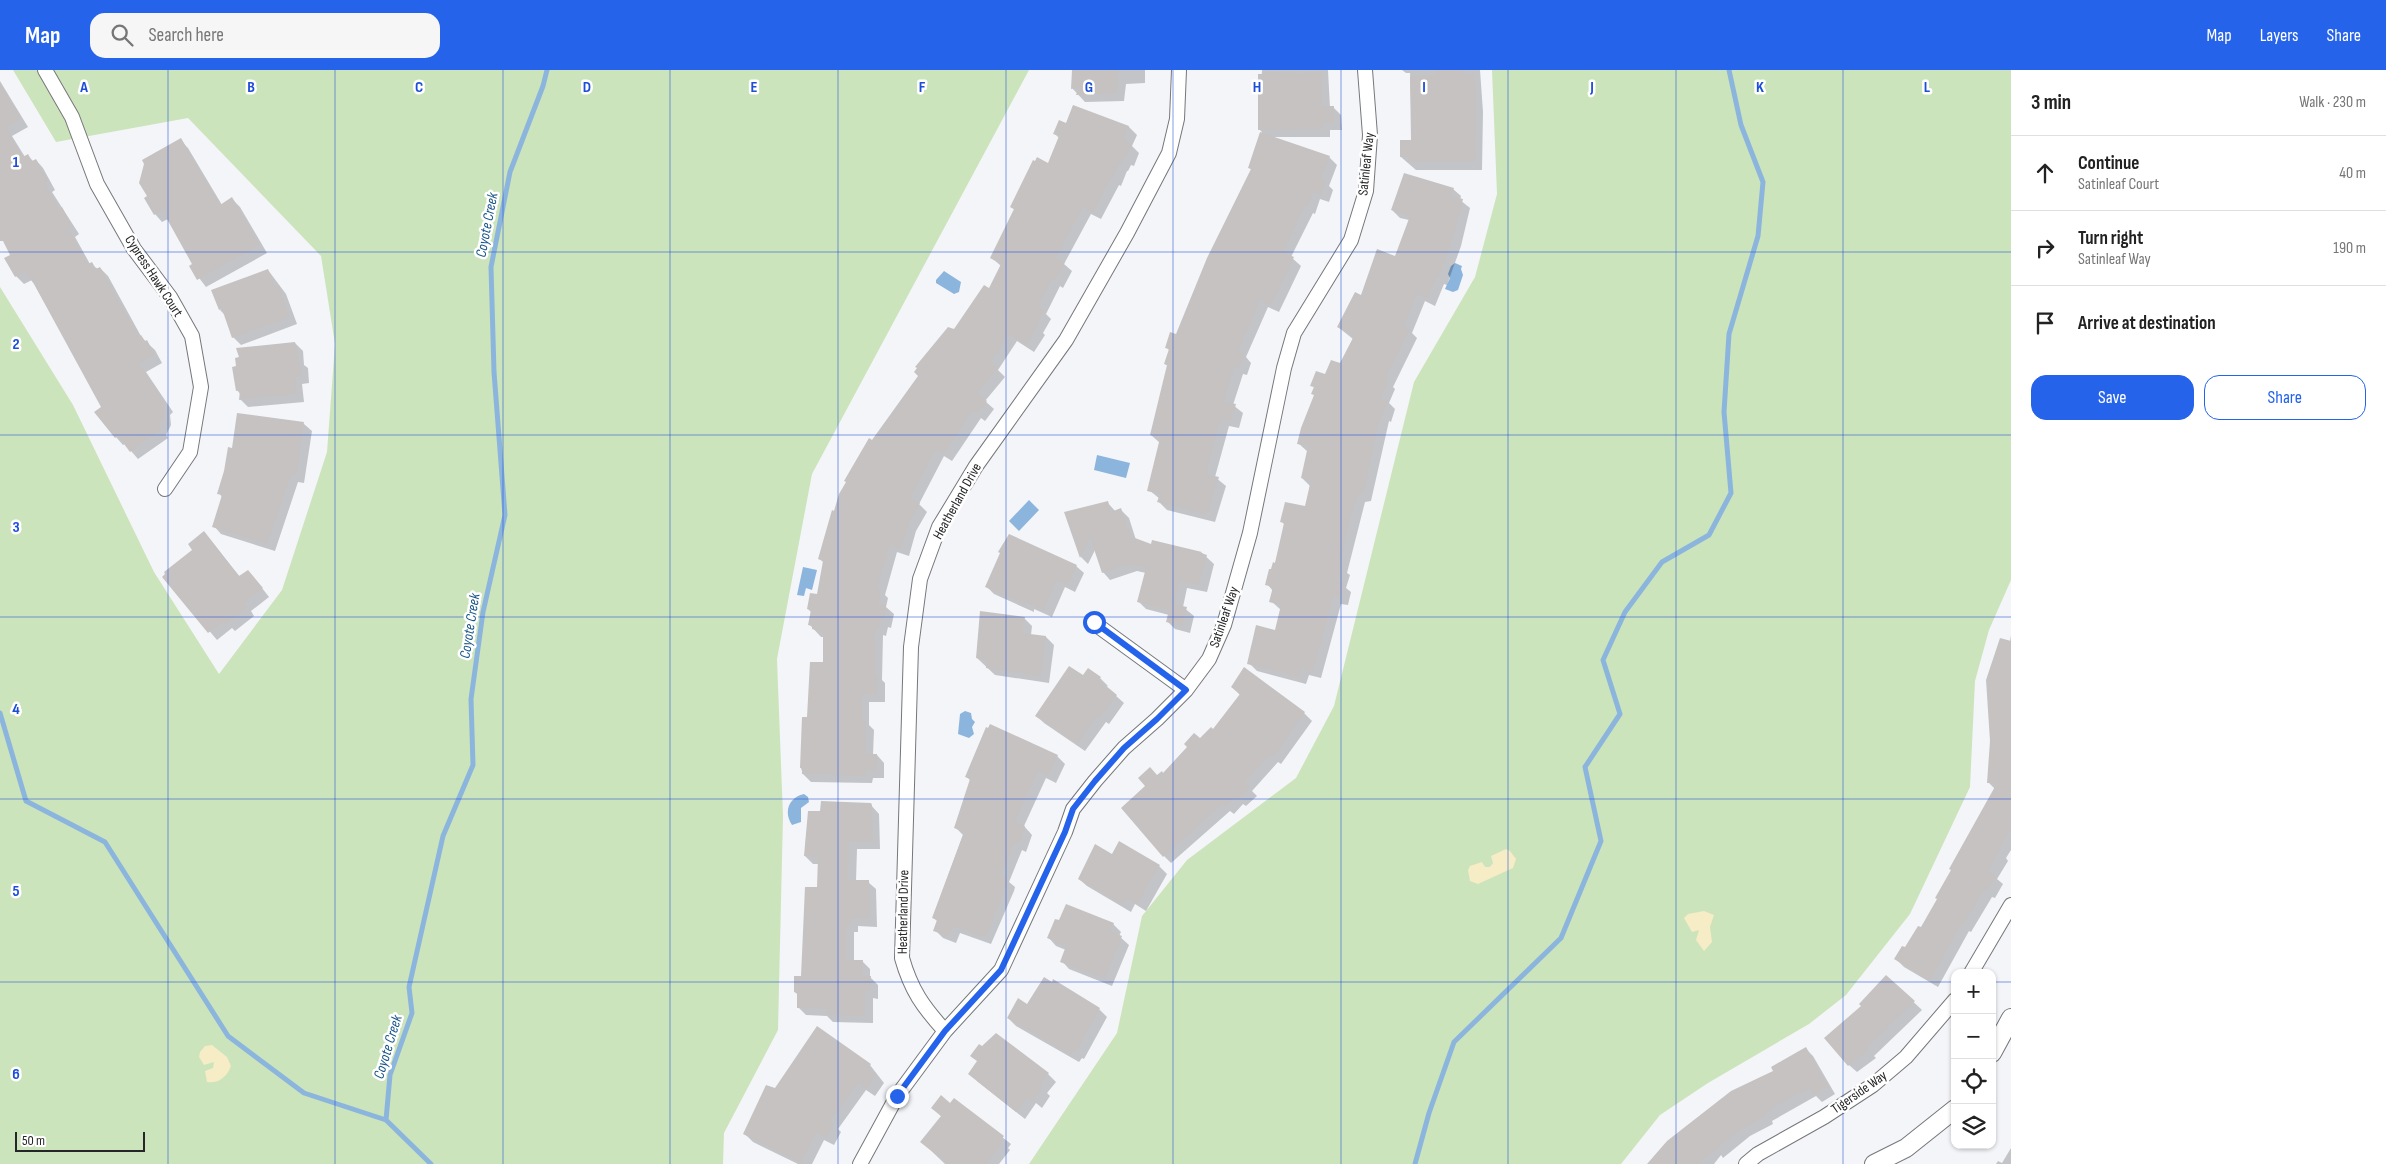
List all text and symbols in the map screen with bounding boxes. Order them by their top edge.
search box [90,13,440,58]
text: Map [25,21,60,50]
icon: search [108,21,136,49]
text: Search here [148,24,224,47]
text: Map [2207,25,2232,46]
text: Layers [2260,25,2299,46]
text: Share [2327,25,2361,46]
text: A [79,78,88,97]
text: B [247,78,255,97]
text: C [415,78,423,97]
text: D [583,78,591,97]
text: E [751,78,758,97]
text: F [919,78,926,97]
text: G [1085,78,1093,97]
text: H [1253,78,1261,97]
text: I [1422,78,1426,97]
text: J [1589,78,1594,97]
text: K [1756,78,1764,97]
text: L [1924,78,1931,97]
text: 3 min [2031,90,2071,115]
text: Walk · 230 m [2299,93,2366,112]
street label: Satinleaf Way [1354,131,1378,197]
text: Continue [2078,152,2139,175]
text: 1 [13,153,20,172]
icon: ahead [2031,159,2059,187]
text: 40 m [2339,164,2366,183]
text: Satinleaf Court [2078,175,2159,194]
water label: Coyote Creek [471,191,503,259]
text: Turn right [2078,227,2143,250]
street label: Cypress Hawk Court [121,232,187,320]
icon: right [2031,234,2059,262]
text: 190 m [2333,239,2366,258]
text: Satinleaf Way [2078,250,2151,269]
icon: arrive [2031,309,2059,337]
text: Arrive at destination [2078,312,2216,335]
text: 2 [12,335,20,354]
button: Save [2031,375,2194,420]
button: Share [2204,375,2366,420]
street label: Heatherland Drive [929,460,985,542]
text: 3 [12,518,20,537]
street label: Satinleaf Way [1206,584,1243,650]
water label: Coyote Creek [455,592,485,660]
route start [1083,611,1106,634]
text: 4 [12,700,20,719]
street label: Heatherland Drive [894,870,912,954]
text: 5 [12,882,20,901]
map controls [1951,969,1996,1149]
button: + [1951,969,1996,1014]
water label: Coyote Creek [369,1013,407,1081]
button: − [1951,1014,1996,1059]
button: locate [1951,1059,1996,1104]
text: 6 [12,1065,20,1084]
street label: Tigerside Way [1828,1066,1891,1117]
route end [886,1085,909,1108]
button: layers [1951,1104,1996,1149]
scale bar [15,1129,145,1152]
text: 50 m [22,1132,45,1149]

